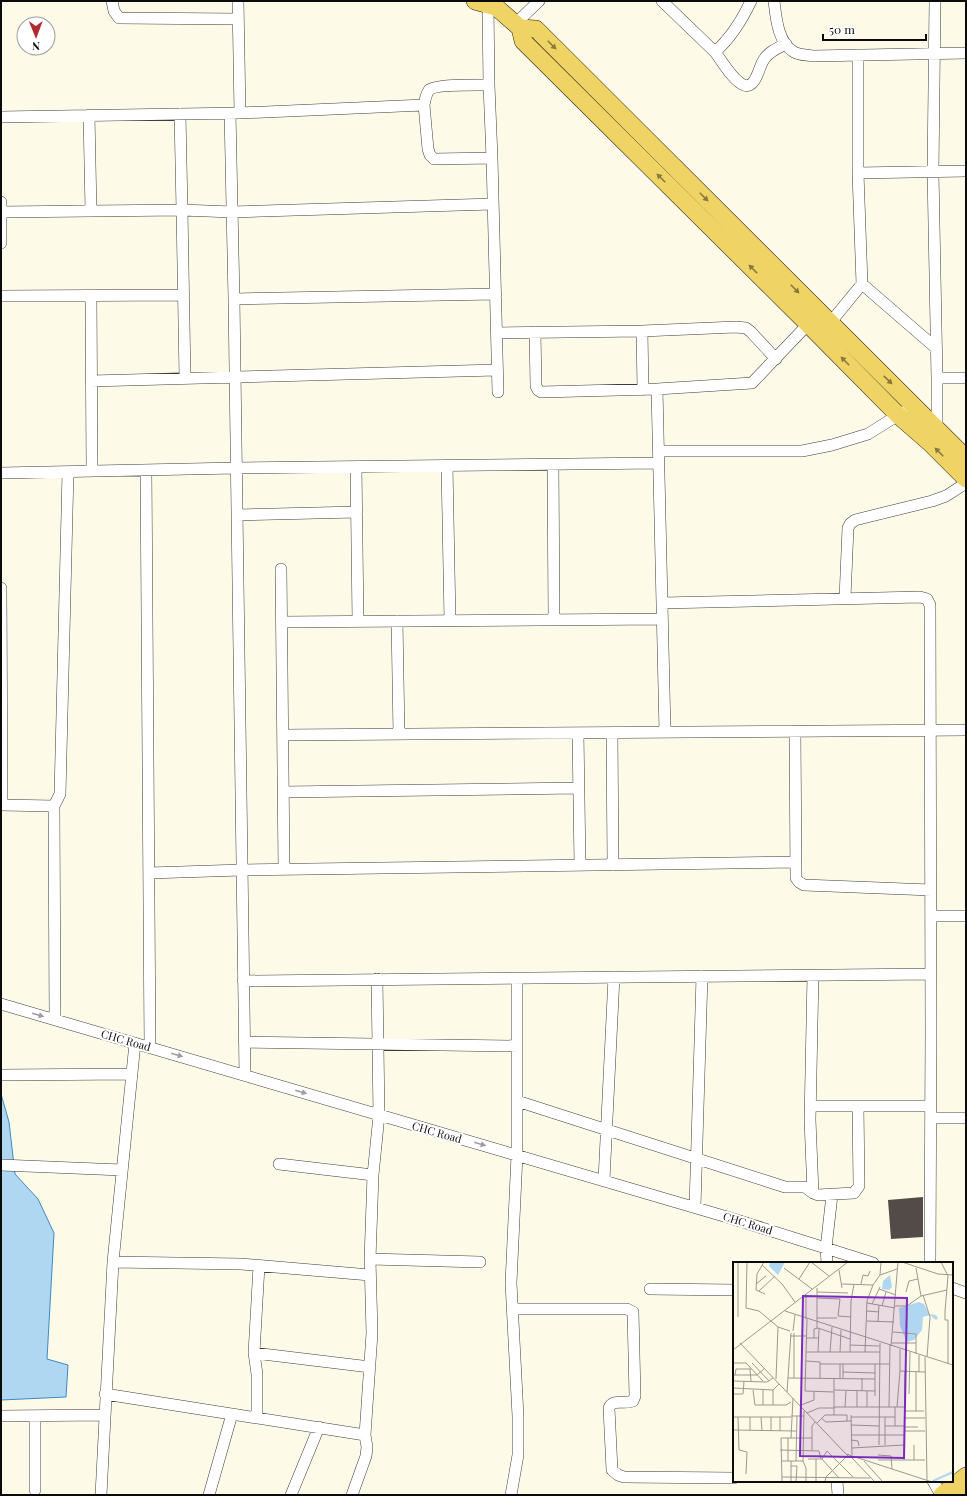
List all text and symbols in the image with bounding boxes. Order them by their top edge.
north arrow [16,16,56,56]
scale bar [823,16,926,42]
text: 50 m [829,21,855,37]
text: N [32,39,40,54]
one-way arrow [547,40,557,50]
one-way arrow [656,173,666,183]
one-way arrow [699,192,708,202]
one-way arrow [748,265,758,274]
one-way arrow [790,284,800,294]
one-way arrow [840,356,850,366]
one-way arrow [882,376,893,385]
one-way arrow [934,447,943,457]
one-way arrow [33,1012,45,1018]
street label: CHC Road [99,1026,153,1054]
one-way arrow [171,1052,183,1058]
one-way arrow [296,1089,308,1095]
street label: CHC Road [410,1118,464,1146]
one-way arrow [474,1141,486,1147]
street label: CHC Road [721,1208,775,1238]
inset map [733,1262,953,1482]

